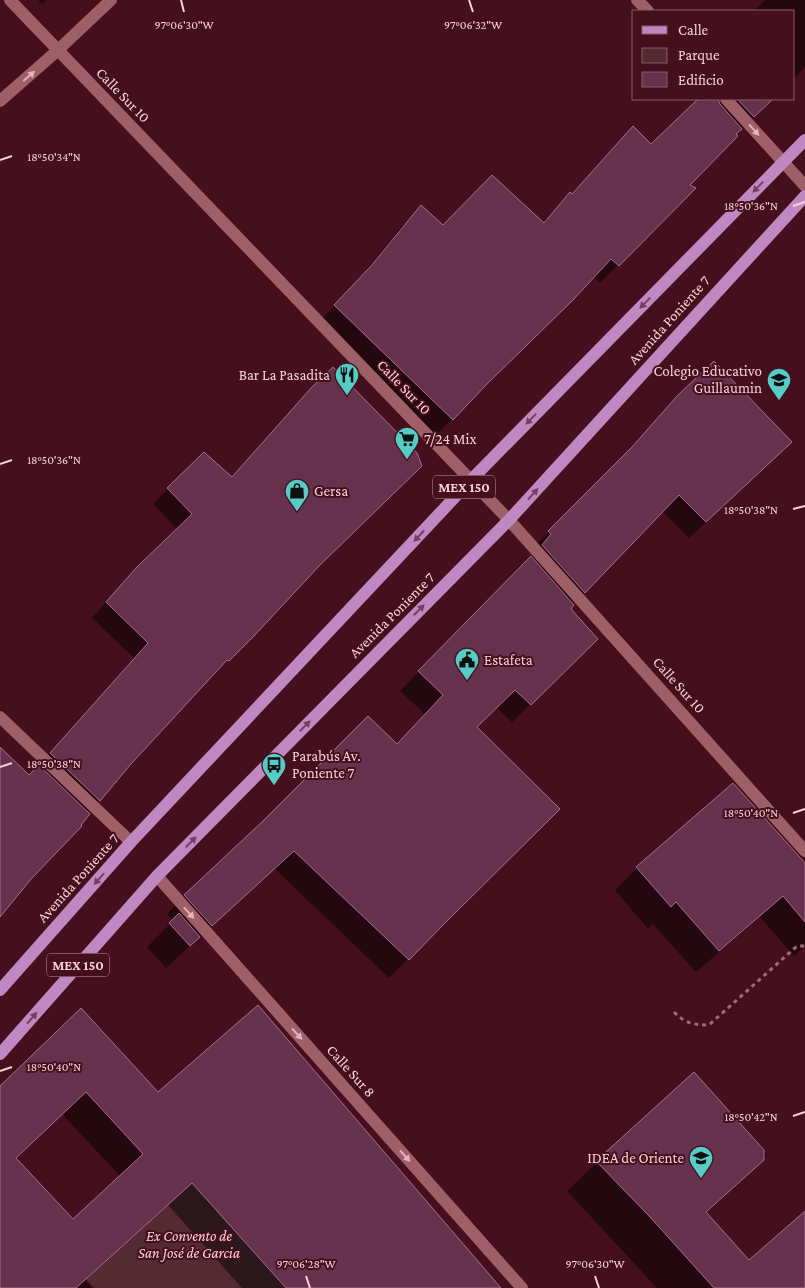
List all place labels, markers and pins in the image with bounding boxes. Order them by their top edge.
restaurant icon: Bar La Pasadita [334,362,360,396]
place label: Colegio Educativo Guillaumin [654,363,762,396]
place label: Bar La Pasadita [239,367,330,383]
school or university icon: Colegio Educativo Guillaumin [766,367,792,401]
supermarket icon: 7/24 Mix [394,426,420,460]
place label: 7/24 Mix [424,431,476,447]
shop icon: Gersa [284,478,310,512]
place label: Gersa [314,483,348,499]
public building icon: Estafeta [454,647,480,681]
place label: Estafeta [484,652,533,668]
place label: Parabús Av. Poniente 7 [292,748,361,781]
bus stop icon: Parabús Av. Poniente 7 [261,752,287,786]
school or university icon: IDEA de Oriente [688,1145,714,1179]
place label: IDEA de Oriente [587,1150,684,1166]

